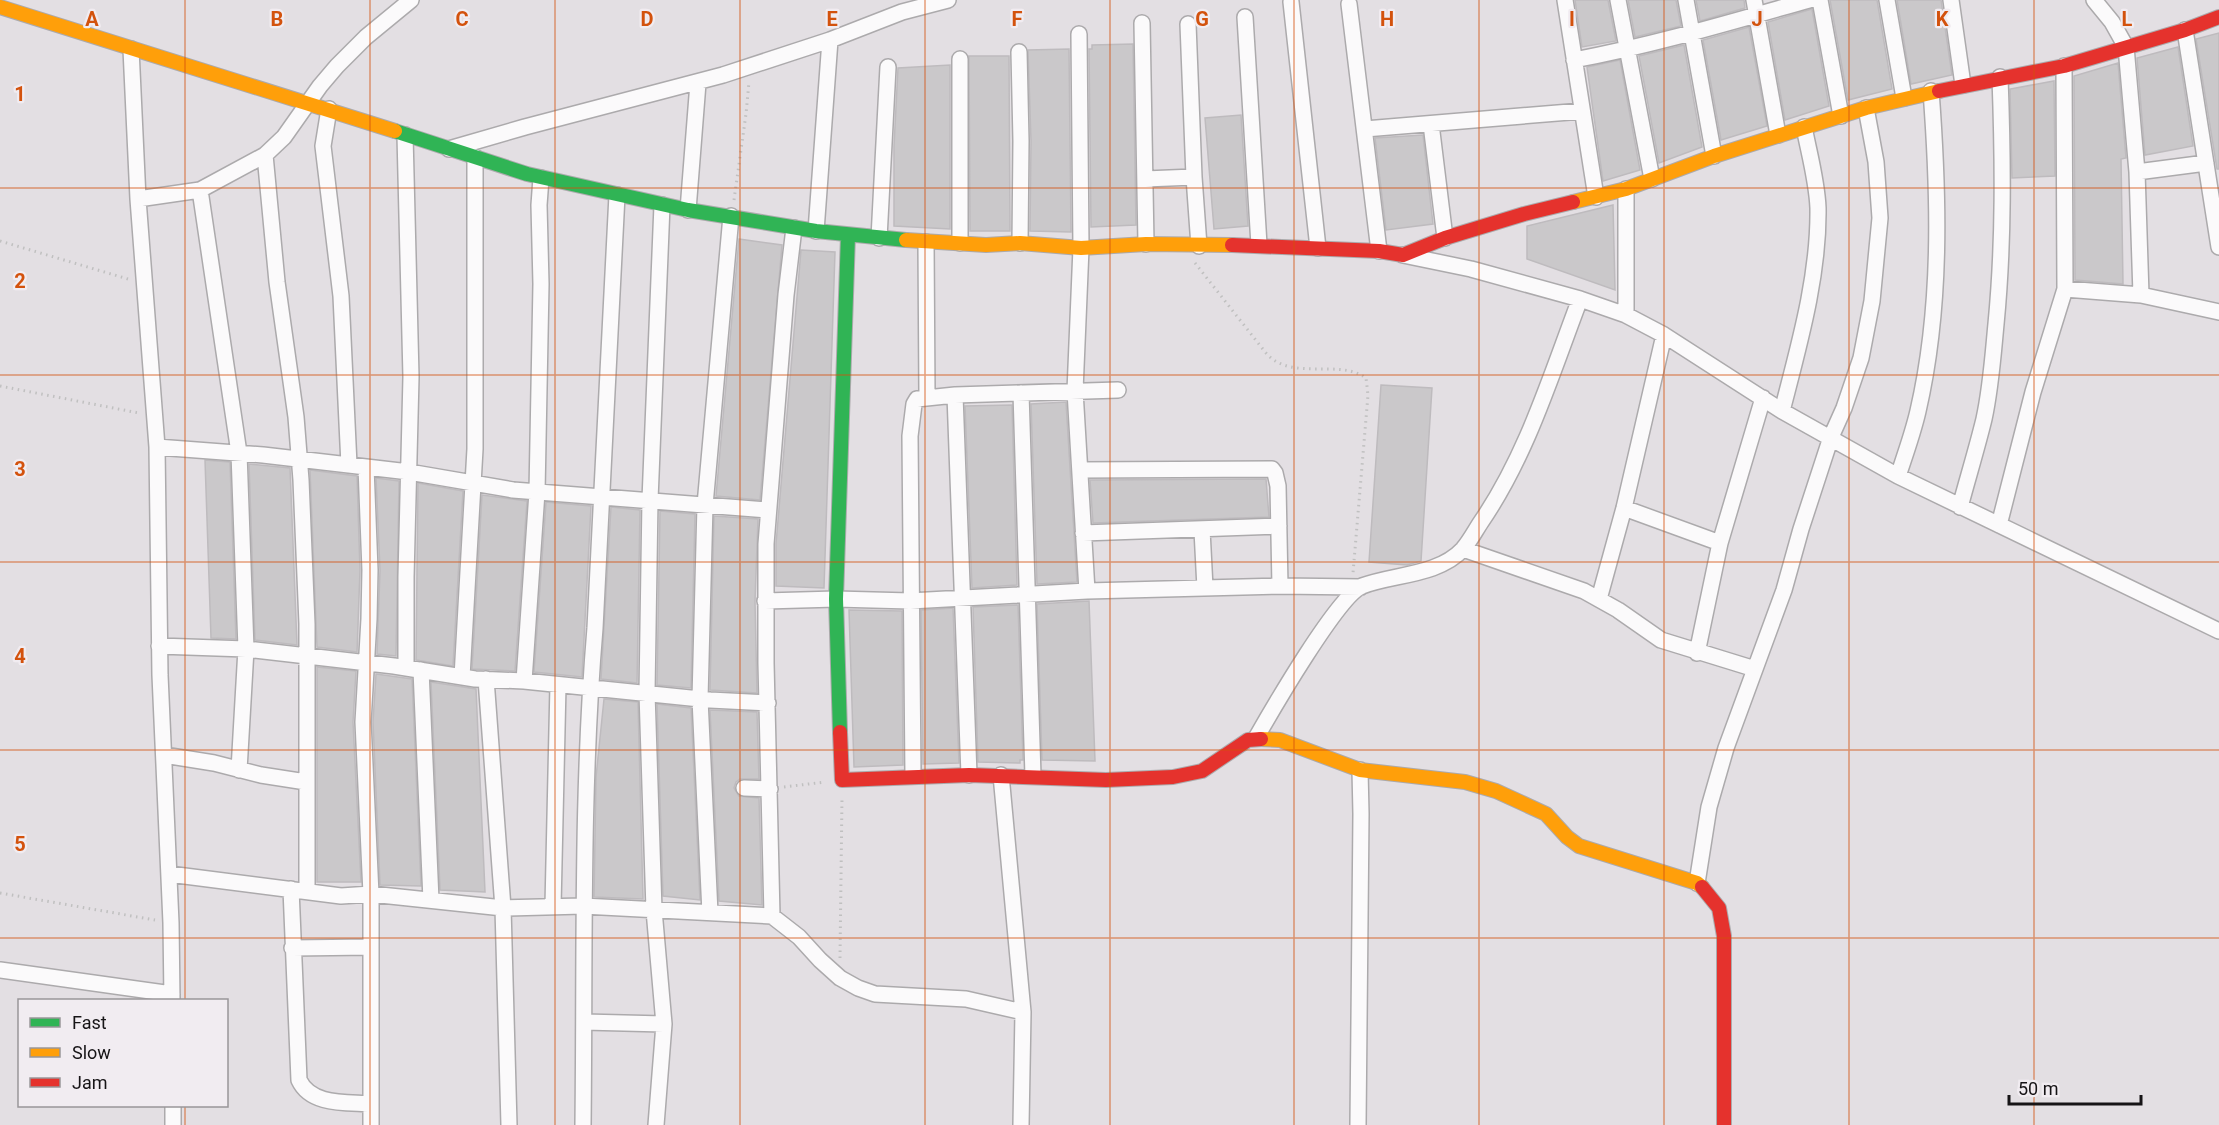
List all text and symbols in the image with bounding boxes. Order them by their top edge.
text: A [85,7,99,31]
text: B [271,7,283,31]
text: C [455,7,469,31]
text: D [641,7,654,31]
text: E [826,7,838,31]
text: F [1012,7,1023,31]
text: G [1195,7,1209,31]
text: H [1380,7,1394,31]
text: I [1569,7,1575,31]
text: J [1751,7,1763,31]
text: K [1936,7,1949,31]
text: L [2122,7,2133,31]
text: 1 [14,82,26,106]
text: 2 [14,269,26,293]
text: 3 [14,457,26,481]
text: 4 [14,644,26,668]
text: 5 [14,832,26,856]
legend [18,999,228,1107]
text: Fast [72,1012,107,1033]
text: Slow [72,1042,111,1063]
scale bar [2009,1068,2141,1106]
text: Jam [72,1072,108,1093]
text: 50 m [2018,1078,2058,1099]

